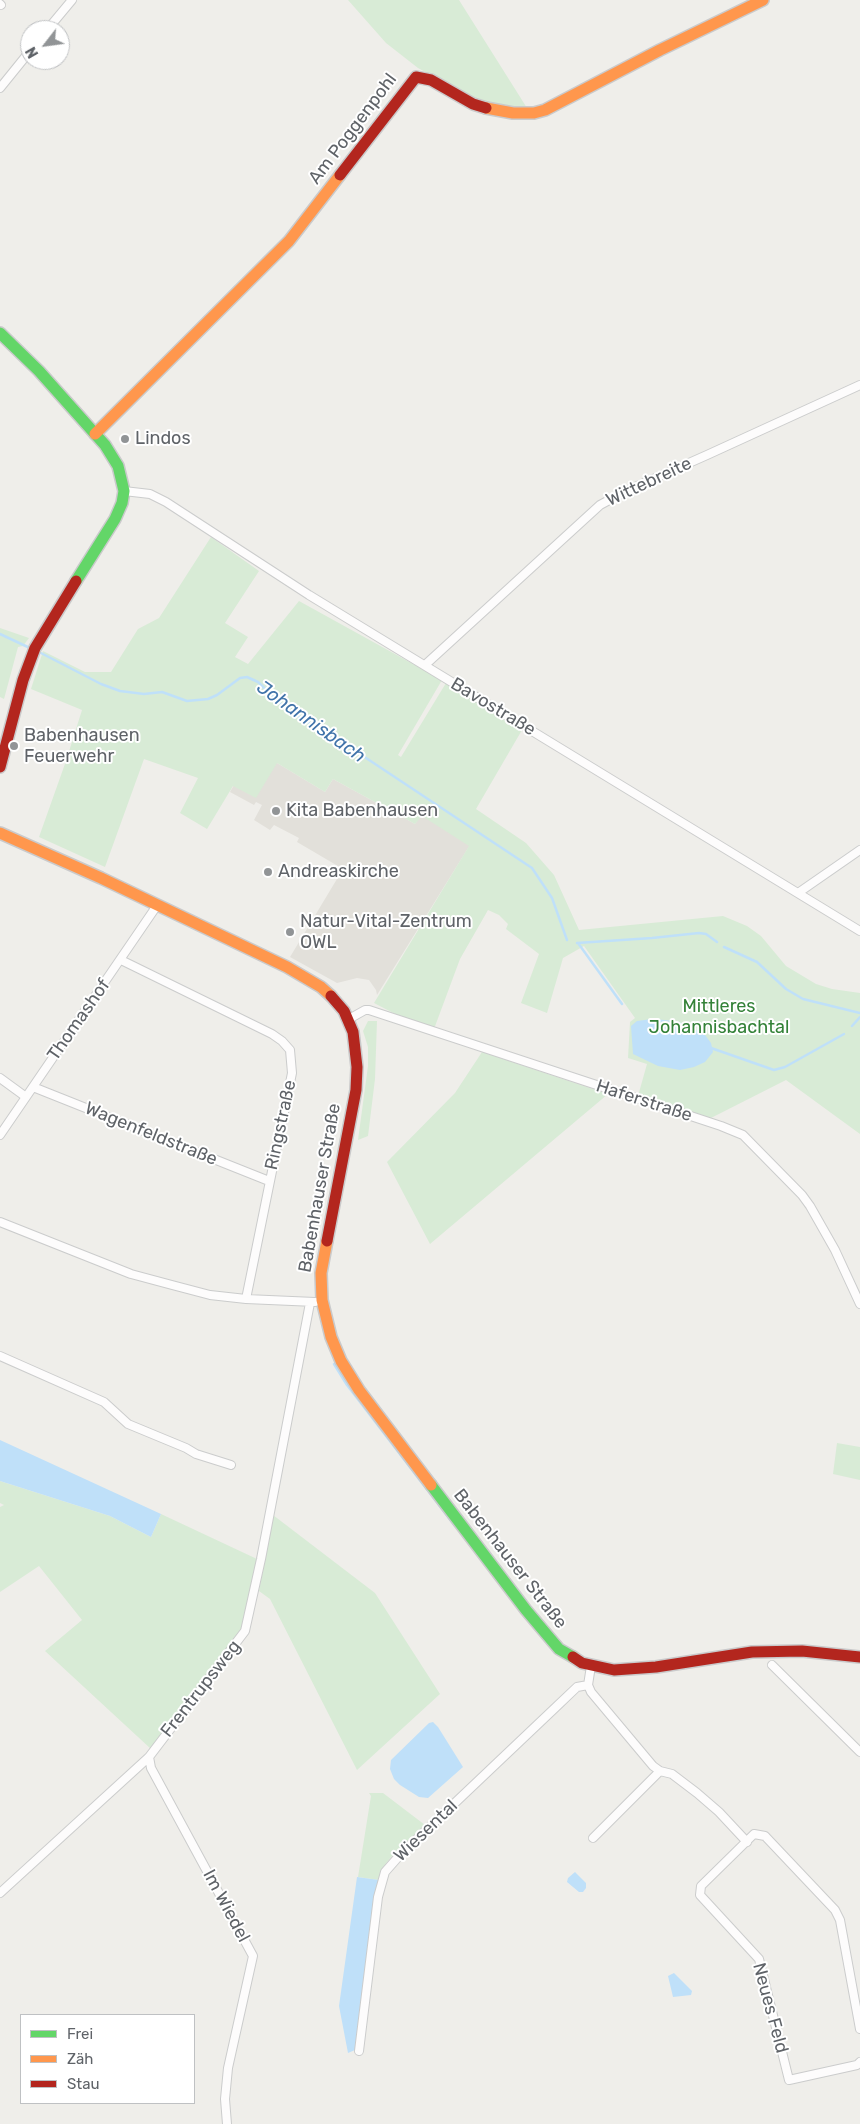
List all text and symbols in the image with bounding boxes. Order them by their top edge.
north arrow [20,20,70,70]
text: N [23,44,42,61]
street label: Am Poggenpohl [304,69,402,189]
place label: Lindos [135,428,191,450]
marker: Lindos [119,433,131,445]
street label: Wittebreite [603,453,695,511]
street label: Bavostraße [447,673,539,741]
water label: Johannisbach [252,676,370,768]
place label: Babenhausen Feuerwehr [24,725,140,768]
marker: Babenhausen Feuerwehr [8,740,20,752]
place label: Kita Babenhausen [286,800,438,822]
marker: Kita Babenhausen [270,805,282,817]
place label: Andreaskirche [278,861,399,883]
marker: Andreaskirche [262,866,274,878]
place label: Natur-Vital-Zentrum OWL [300,911,472,954]
marker: Natur-Vital-Zentrum OWL [284,926,296,938]
street label: Thomashof [43,975,115,1065]
park label: Mittleres Johannisbachtal [649,996,789,1038]
street label: Haferstraße [593,1075,695,1127]
street label: Ringstraße [261,1078,301,1172]
street label: Wagenfeldstraße [82,1098,220,1170]
street label: Babenhauser Straße [294,1102,346,1274]
street label: Babenhauser Straße [449,1485,571,1633]
street label: Frentrupsweg [156,1636,246,1742]
street label: Wiesental [390,1795,462,1867]
street label: Im Wiedel [198,1866,254,1946]
street label: Neues Feld [748,1960,792,2056]
legend [20,2014,195,2104]
text: Frei [67,2025,93,2043]
text: Zäh [67,2050,93,2068]
text: Stau [67,2075,100,2093]

